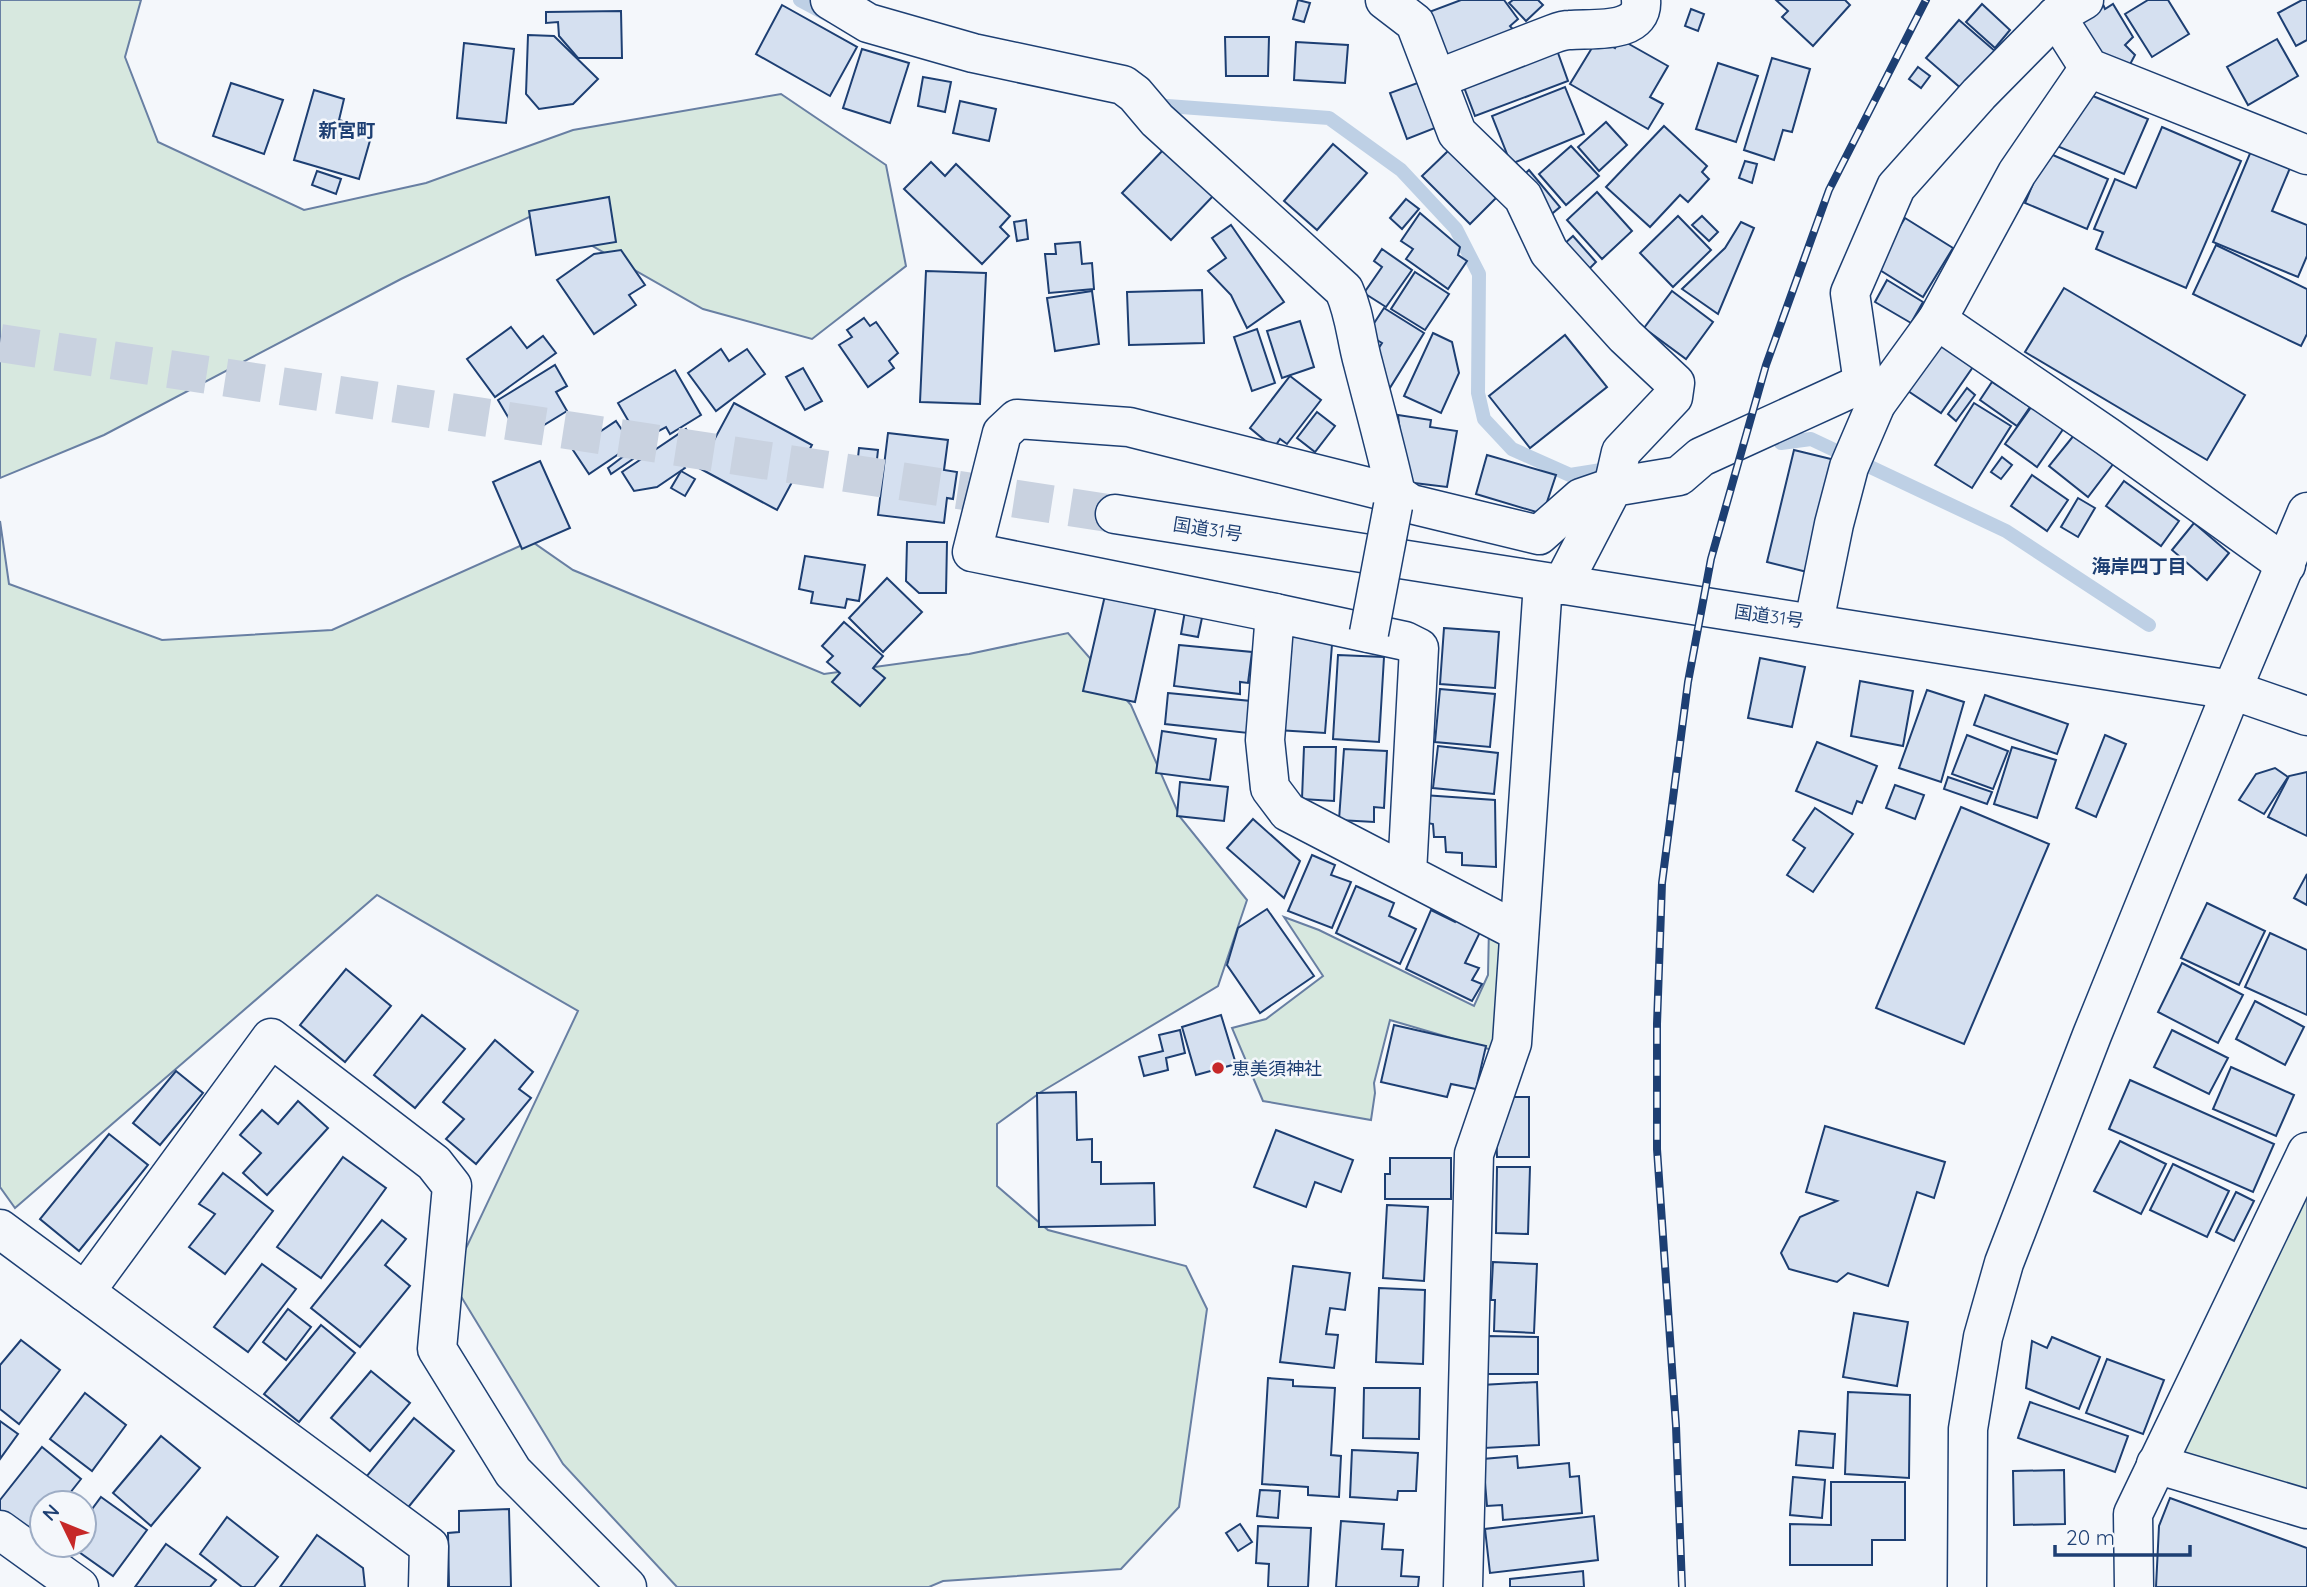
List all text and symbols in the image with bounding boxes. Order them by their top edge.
district label: 新宮町 [318,118,376,142]
street label: 国道31号 [1172,512,1244,546]
district label: 海岸四丁目 [2091,554,2187,578]
street label: 国道31号 [1733,600,1805,632]
place label: 恵美須神社 [1232,1057,1322,1080]
marker: 恵美須神社 [1210,1060,1226,1076]
north arrow [28,1489,98,1559]
text: N [37,1499,64,1526]
scale bar [2055,1514,2190,1558]
text: 20 m [2066,1524,2115,1550]

